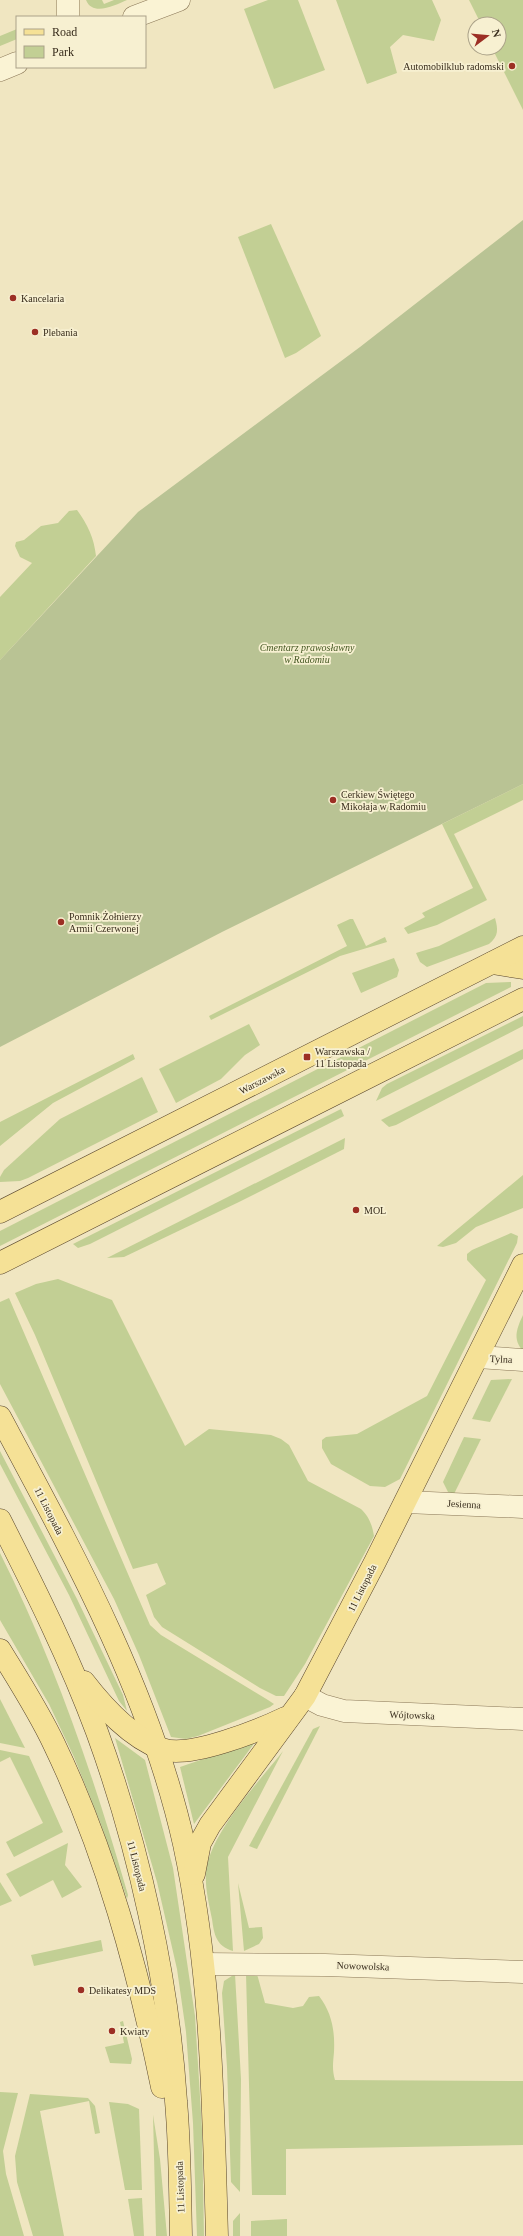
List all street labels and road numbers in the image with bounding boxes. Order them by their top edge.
street label: Warszawska [237,1064,287,1096]
street label: Tylna [489,1353,513,1365]
street label: 11 Listopada [32,1486,66,1537]
street label: Jesienna [447,1498,482,1510]
street label: 11 Listopada [345,1562,379,1613]
street label: Wójtowska [389,1709,436,1721]
street label: 11 Listopada [125,1840,149,1893]
street label: Nowowolska [336,1960,390,1972]
street label: 11 Listopada [174,2160,186,2213]

